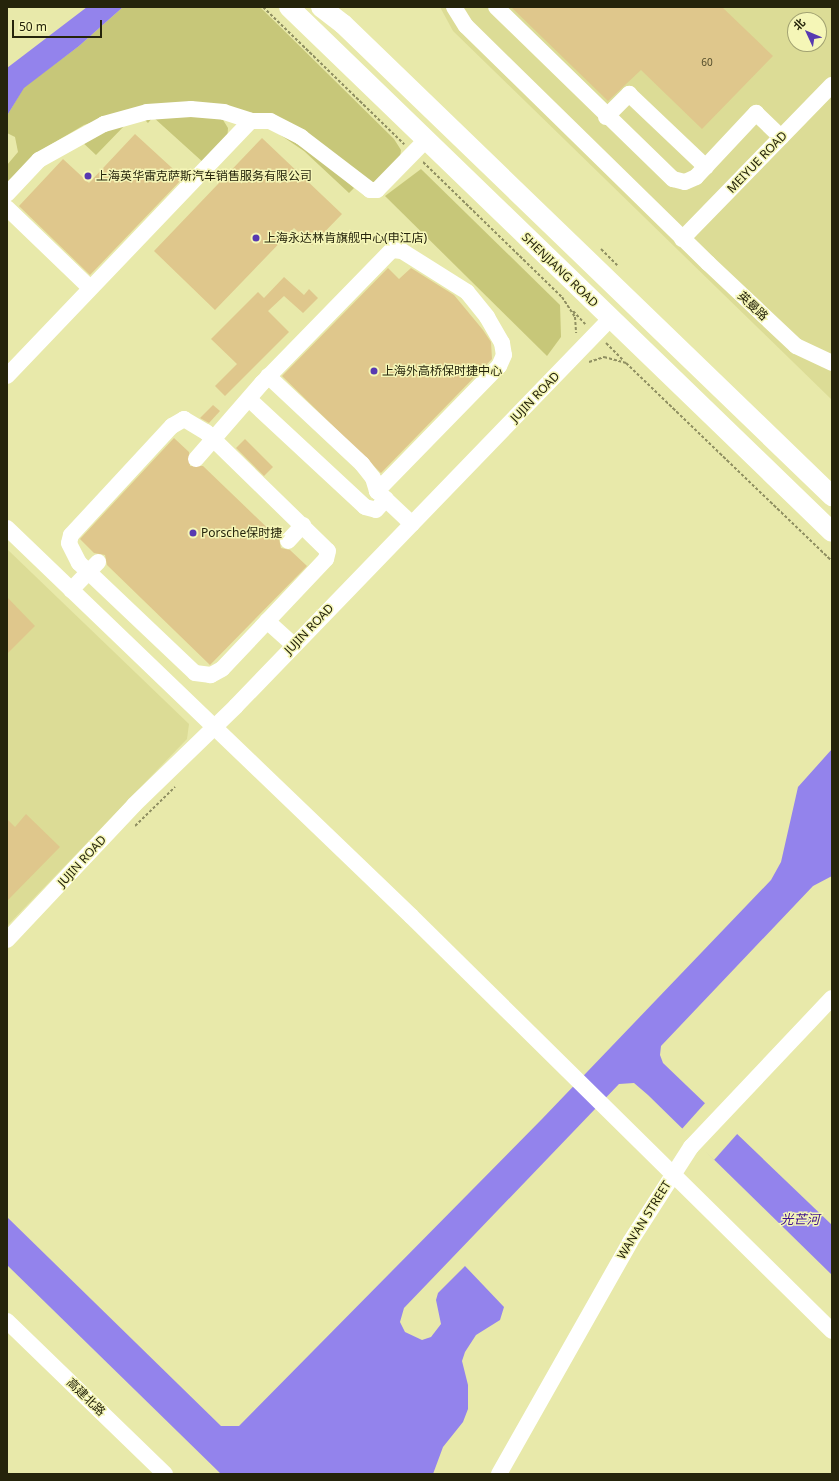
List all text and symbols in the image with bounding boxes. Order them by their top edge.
scale bar [14,12,104,38]
north arrow [787,12,827,52]
text: 北 [790,15,808,33]
text: 50 m [19,18,47,35]
house number: 60 [701,57,713,69]
street label: MEIYUE ROAD [724,128,790,196]
place label: 上海英华雷克萨斯汽车销售服务有限公司 [96,169,312,183]
marker: 上海英华雷克萨斯汽车销售服务有限公司 [83,171,93,181]
street label: SHENJIANG ROAD [519,230,601,310]
place label: 上海永达林肯旗舰中心(申江店) [264,231,427,245]
marker: 上海永达林肯旗舰中心(申江店) [251,233,261,243]
street label: 英曼路 [735,288,771,324]
place label: 上海外高桥保时捷中心 [382,364,502,378]
marker: 上海外高桥保时捷中心 [369,366,379,376]
street label: JUJIN ROAD [507,369,563,425]
place label: Porsche保时捷 [201,526,282,540]
marker: Porsche保时捷 [188,528,198,538]
street label: JUJIN ROAD [281,601,337,657]
street label: JUJIN ROAD [55,832,109,890]
street label: WAN'AN STREET [614,1178,674,1262]
water label: 光芒河 [781,1211,819,1227]
street label: 高建北路 [64,1375,108,1419]

